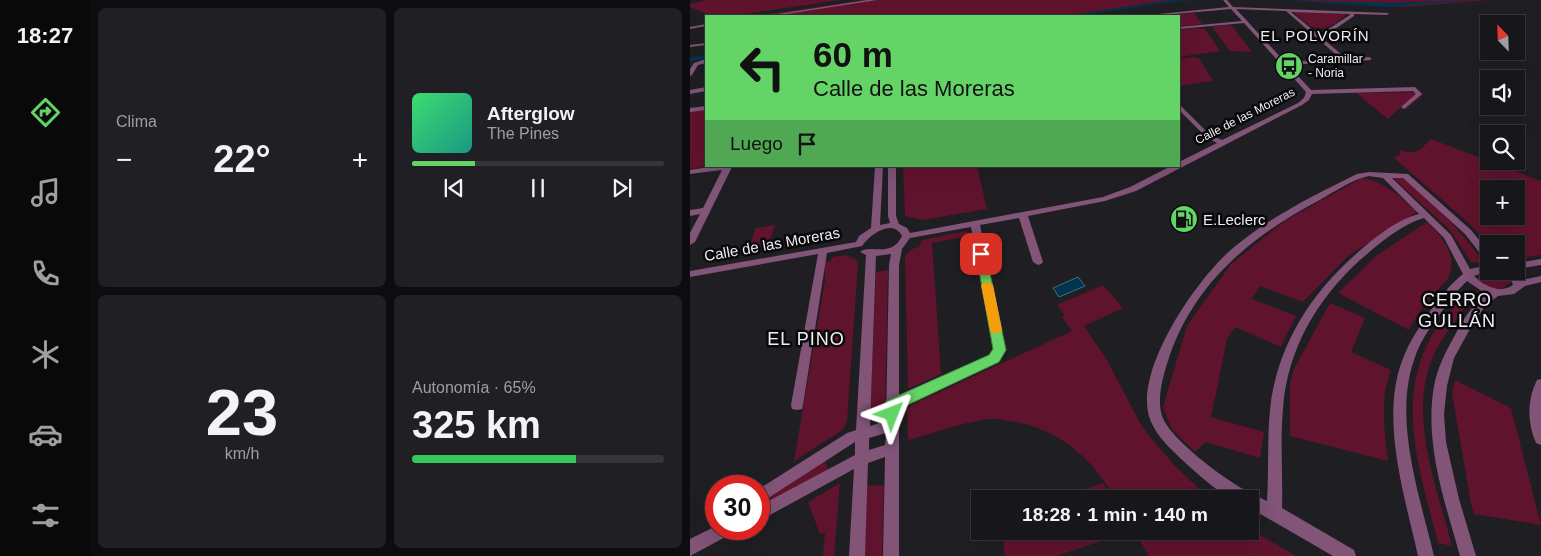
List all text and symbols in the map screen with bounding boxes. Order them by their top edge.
north arrow [1480,15,1525,60]
map controls [1480,15,1525,280]
text: 18:27 [17,23,73,48]
district label: EL POLVORÍN [1260,27,1370,44]
icon: left [730,35,795,100]
text: 60 m [813,35,893,74]
bus stop icon: Caramillar - Noria [1274,51,1304,81]
place label: Caramillar - Noria [1308,52,1363,80]
button: sound [1480,70,1525,115]
text: Calle de las Moreras [813,76,1015,101]
street label: Calle de las Moreras [1193,85,1297,147]
icon: directions [28,95,63,130]
text: Afterglow [487,103,575,124]
text: Clima [116,113,157,130]
text: The Pines [487,125,559,142]
button: search [1480,125,1525,170]
icon: arrive [793,130,821,158]
text: Luego [730,133,783,154]
text: 22° [213,138,271,180]
text: − [116,144,132,175]
text: + [352,144,368,175]
icon: previous [440,174,468,202]
icon: pause [524,174,552,202]
icon: next [608,174,636,202]
icon: music [28,175,63,210]
button: + [1480,180,1525,225]
fuel station icon: E.Leclerc [1169,204,1199,234]
place label: E.Leclerc [1203,211,1266,228]
street label: Calle de las Moreras [703,224,841,264]
pin [960,233,1002,275]
button: − [1480,235,1525,280]
icon: arrive [967,240,995,268]
icon: phone [28,256,63,291]
district label: CERRO GULLÁN [1418,290,1496,331]
district label: EL PINO [767,329,845,349]
icon: climate [28,337,63,372]
text: 23 [206,376,278,449]
text: Autonomía · 65% [412,379,536,396]
position arrow [865,387,917,439]
text: 325 km [412,404,541,446]
icon: car [28,417,63,452]
text: km/h [225,445,259,462]
speed limit sign: 30 [705,475,770,540]
icon: filters [28,498,63,533]
text: 18:28 · 1 min · 140 m [1022,504,1208,525]

